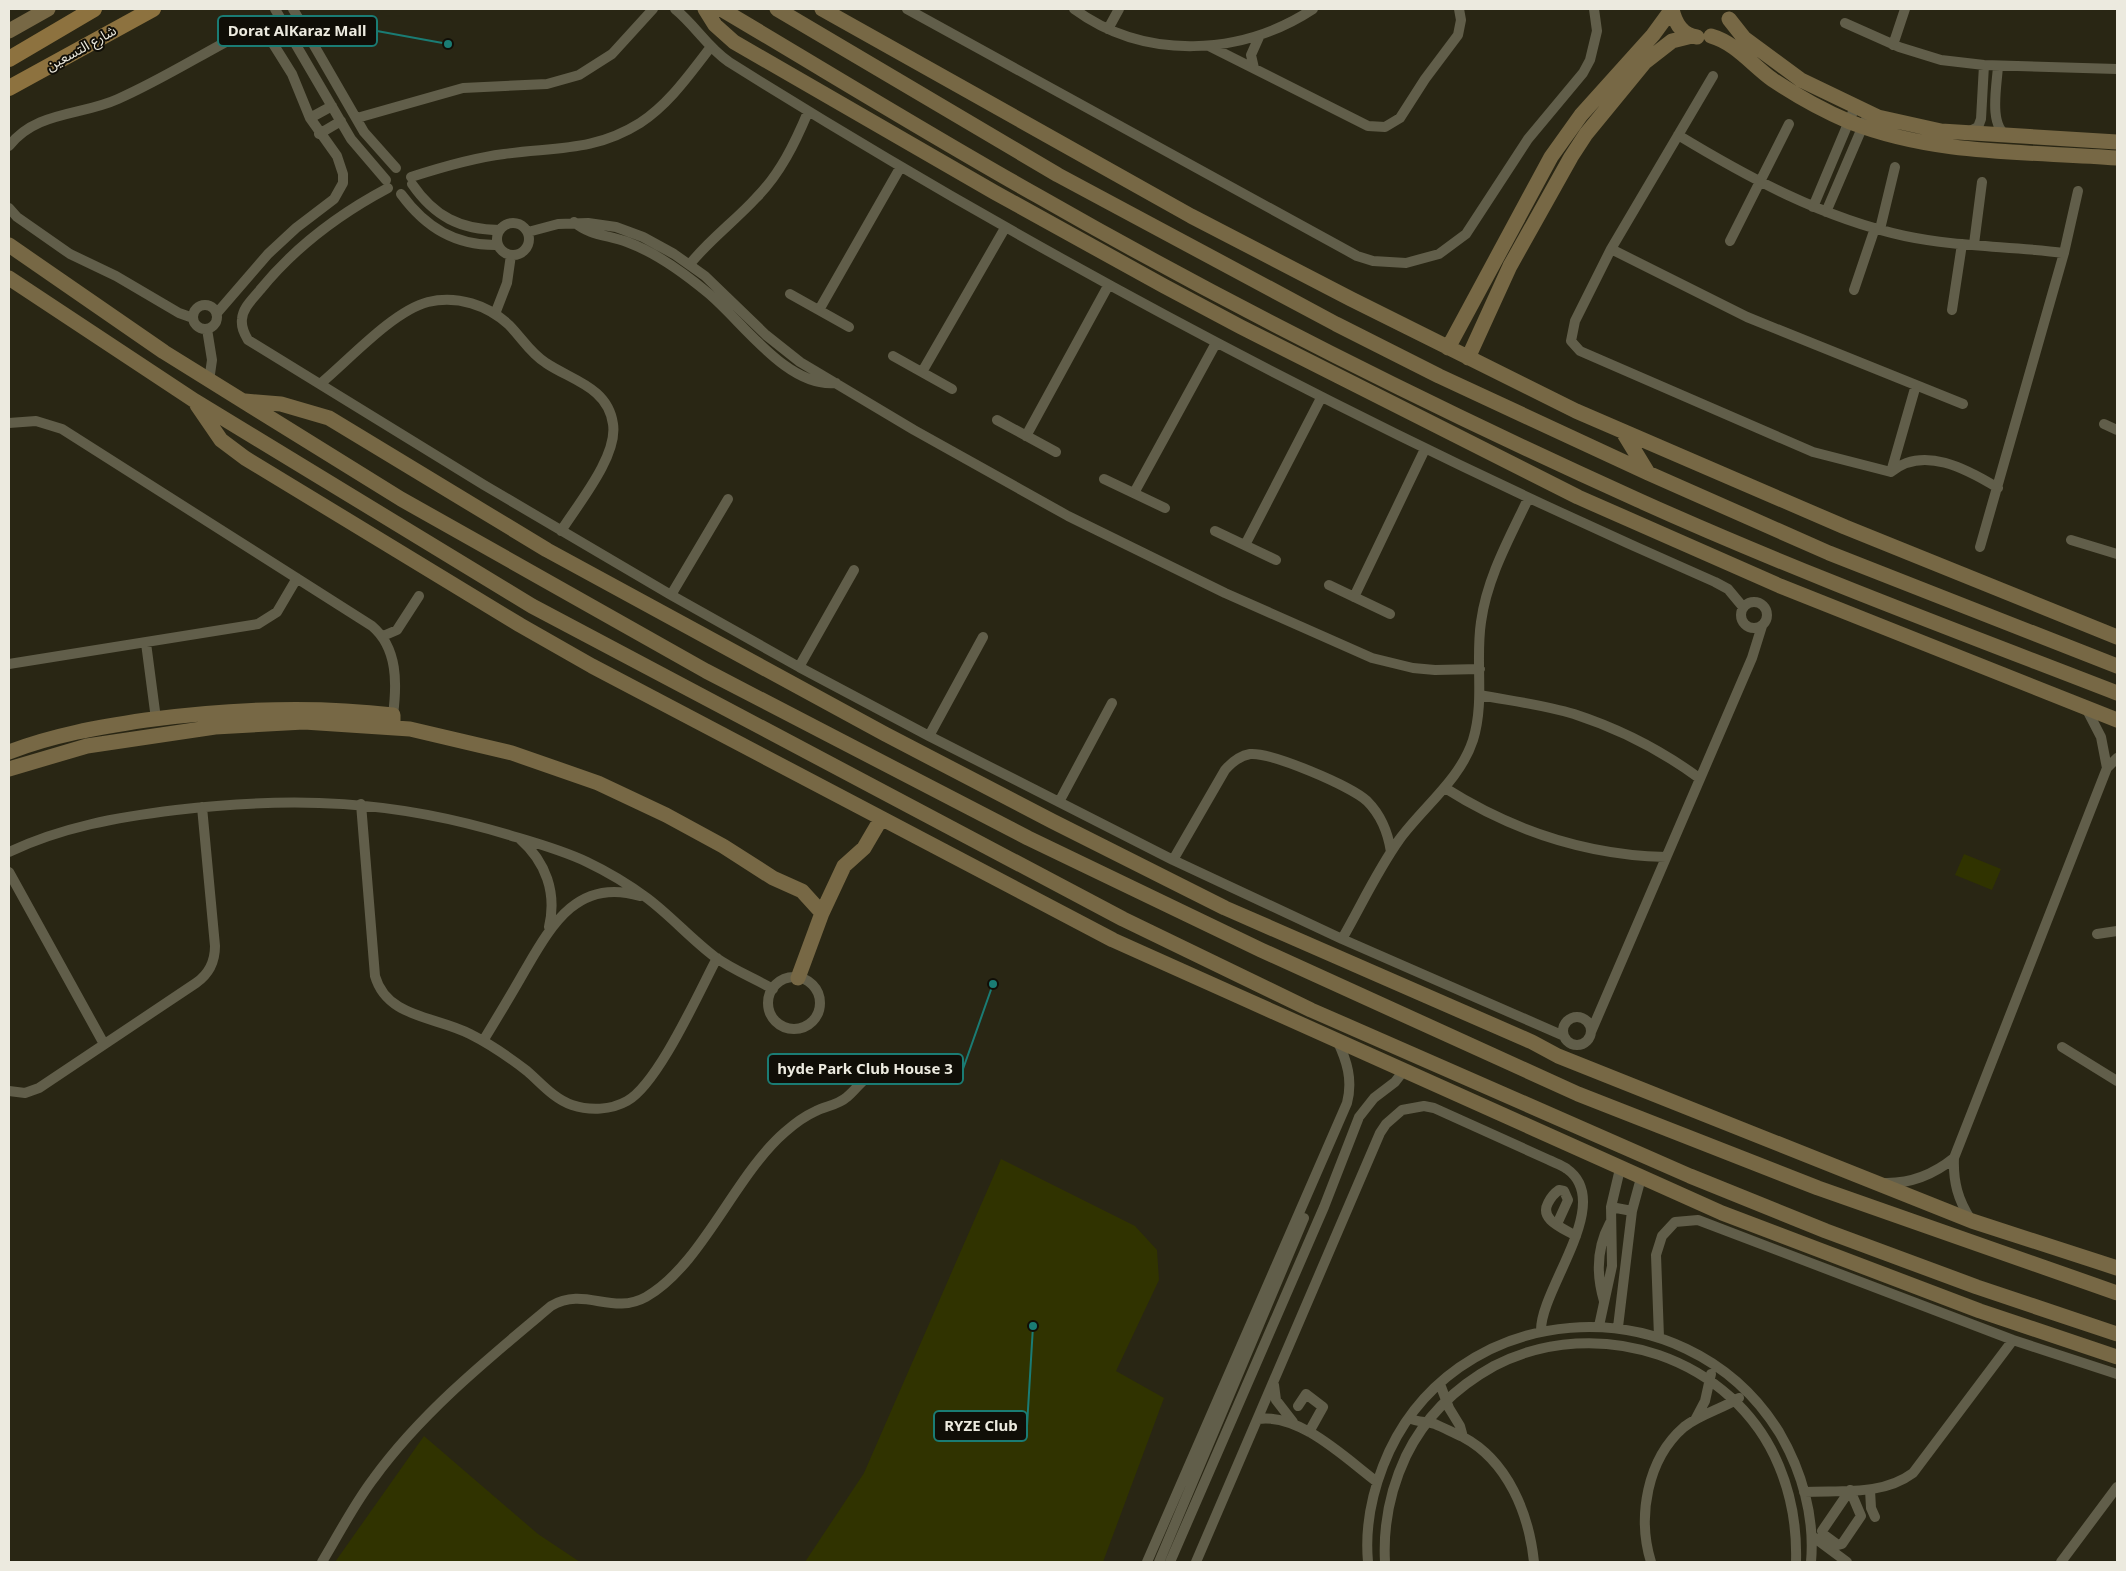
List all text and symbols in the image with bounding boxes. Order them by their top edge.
callout: Dorat AlKaraz Mall [218,16,377,46]
street label: شارع التسعين [42,20,120,76]
text: Dorat AlKaraz Mall [228,20,366,40]
callout: hyde Park Club House 3 [768,1054,963,1084]
text: hyde Park Club House 3 [777,1058,953,1078]
callout: RYZE Club [934,1411,1027,1441]
text: RYZE Club [944,1415,1018,1435]

